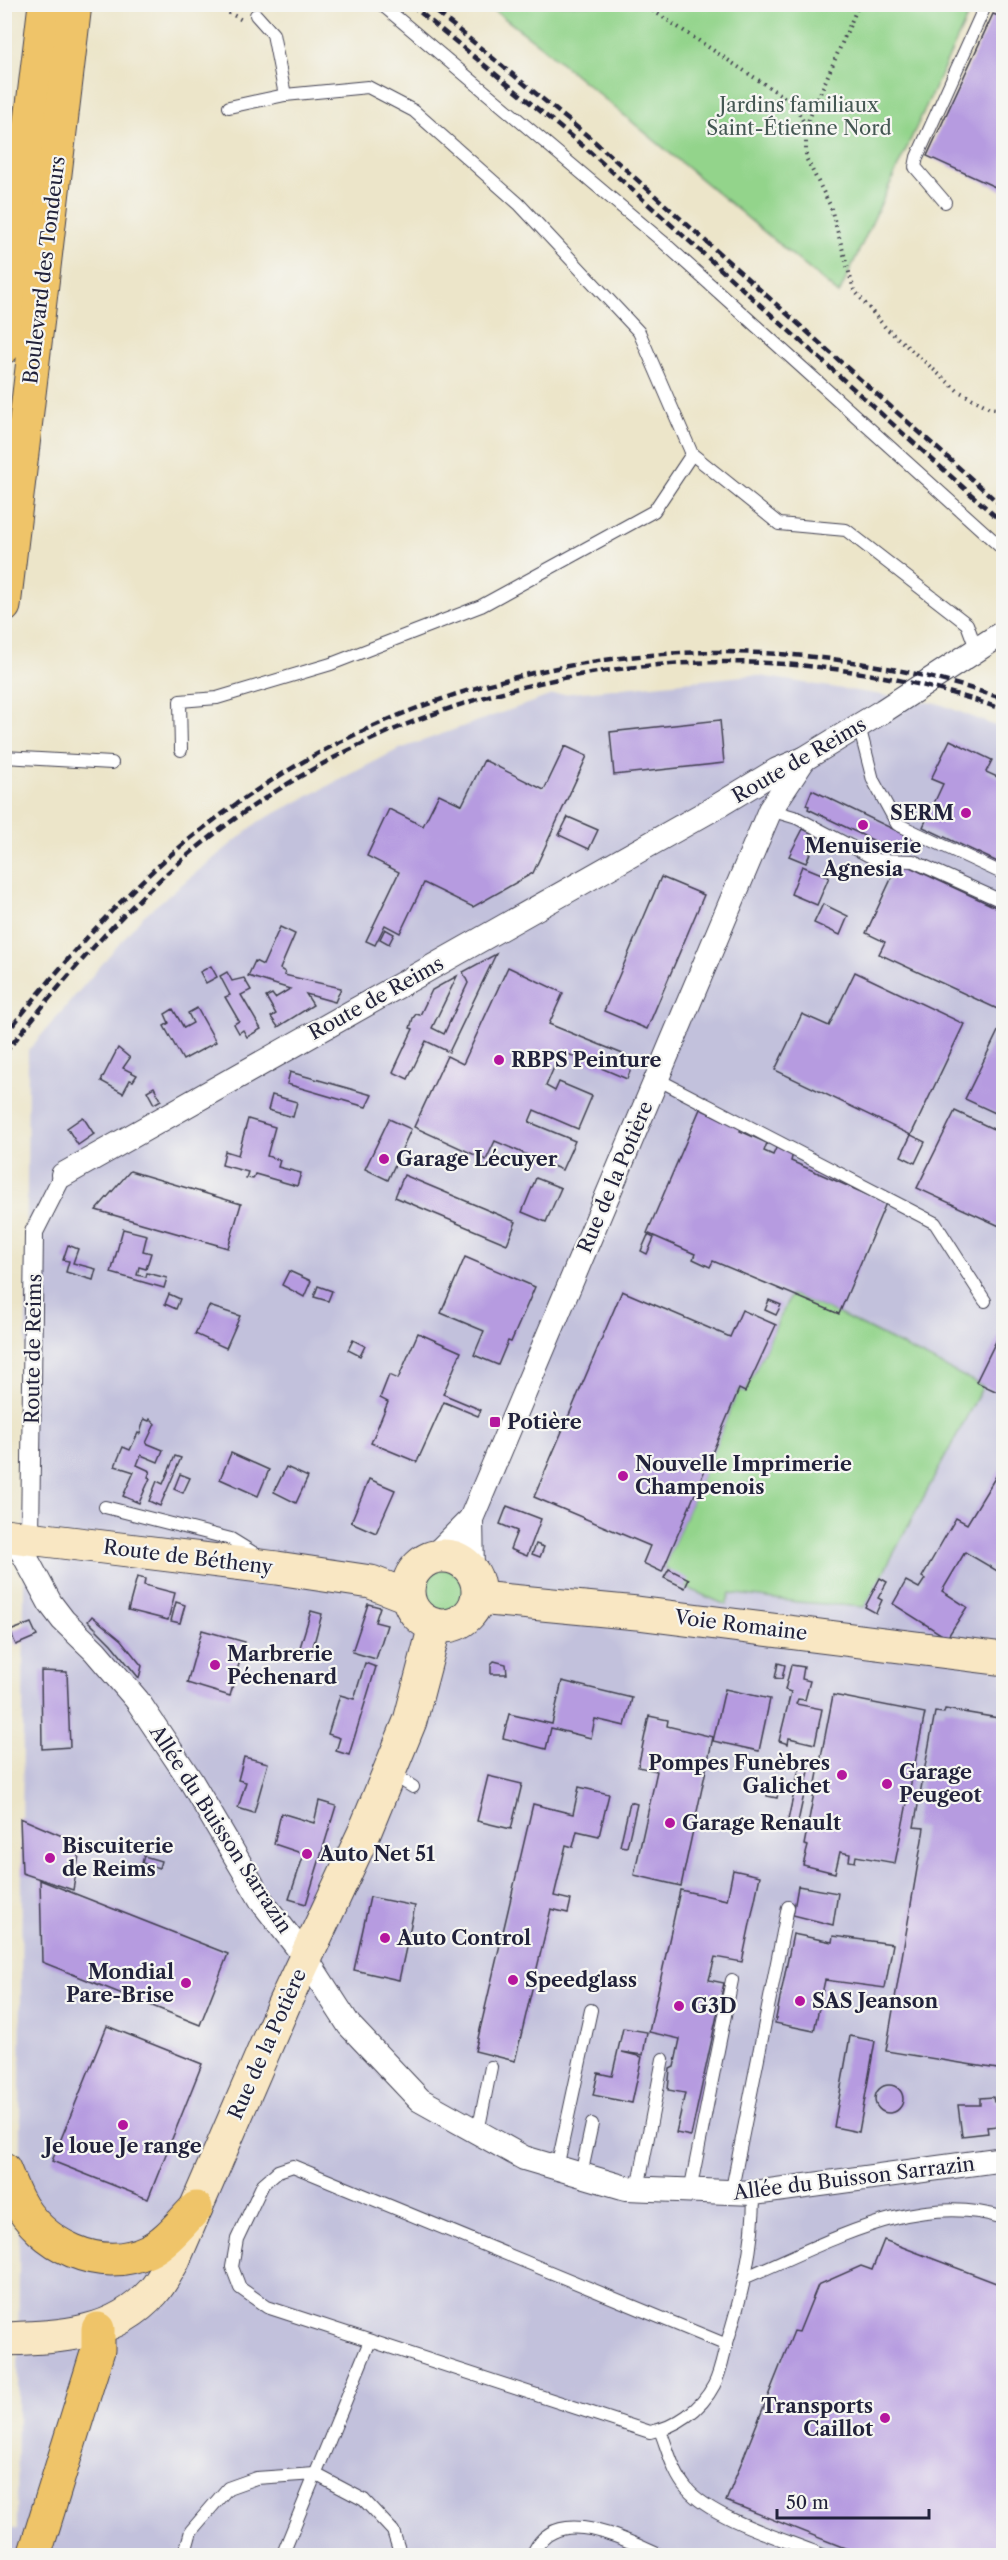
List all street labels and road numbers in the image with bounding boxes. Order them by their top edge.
street label: Boulevard des Tondeurs [18,155,70,385]
street label: Route de Reims [728,712,870,808]
street label: Route de Reims [304,951,448,1045]
street label: Rue de la Potière [572,1098,658,1256]
street label: Route de Reims [20,1274,46,1424]
street label: Route de Bétheny [102,1535,275,1579]
street label: Voie Romaine [672,1605,809,1645]
street label: Allée du Buisson Sarrazin [144,1720,297,1938]
street label: Rue de la Potière [223,1965,311,2123]
street label: Allée du Buisson Sarrazin [731,2151,976,2205]

